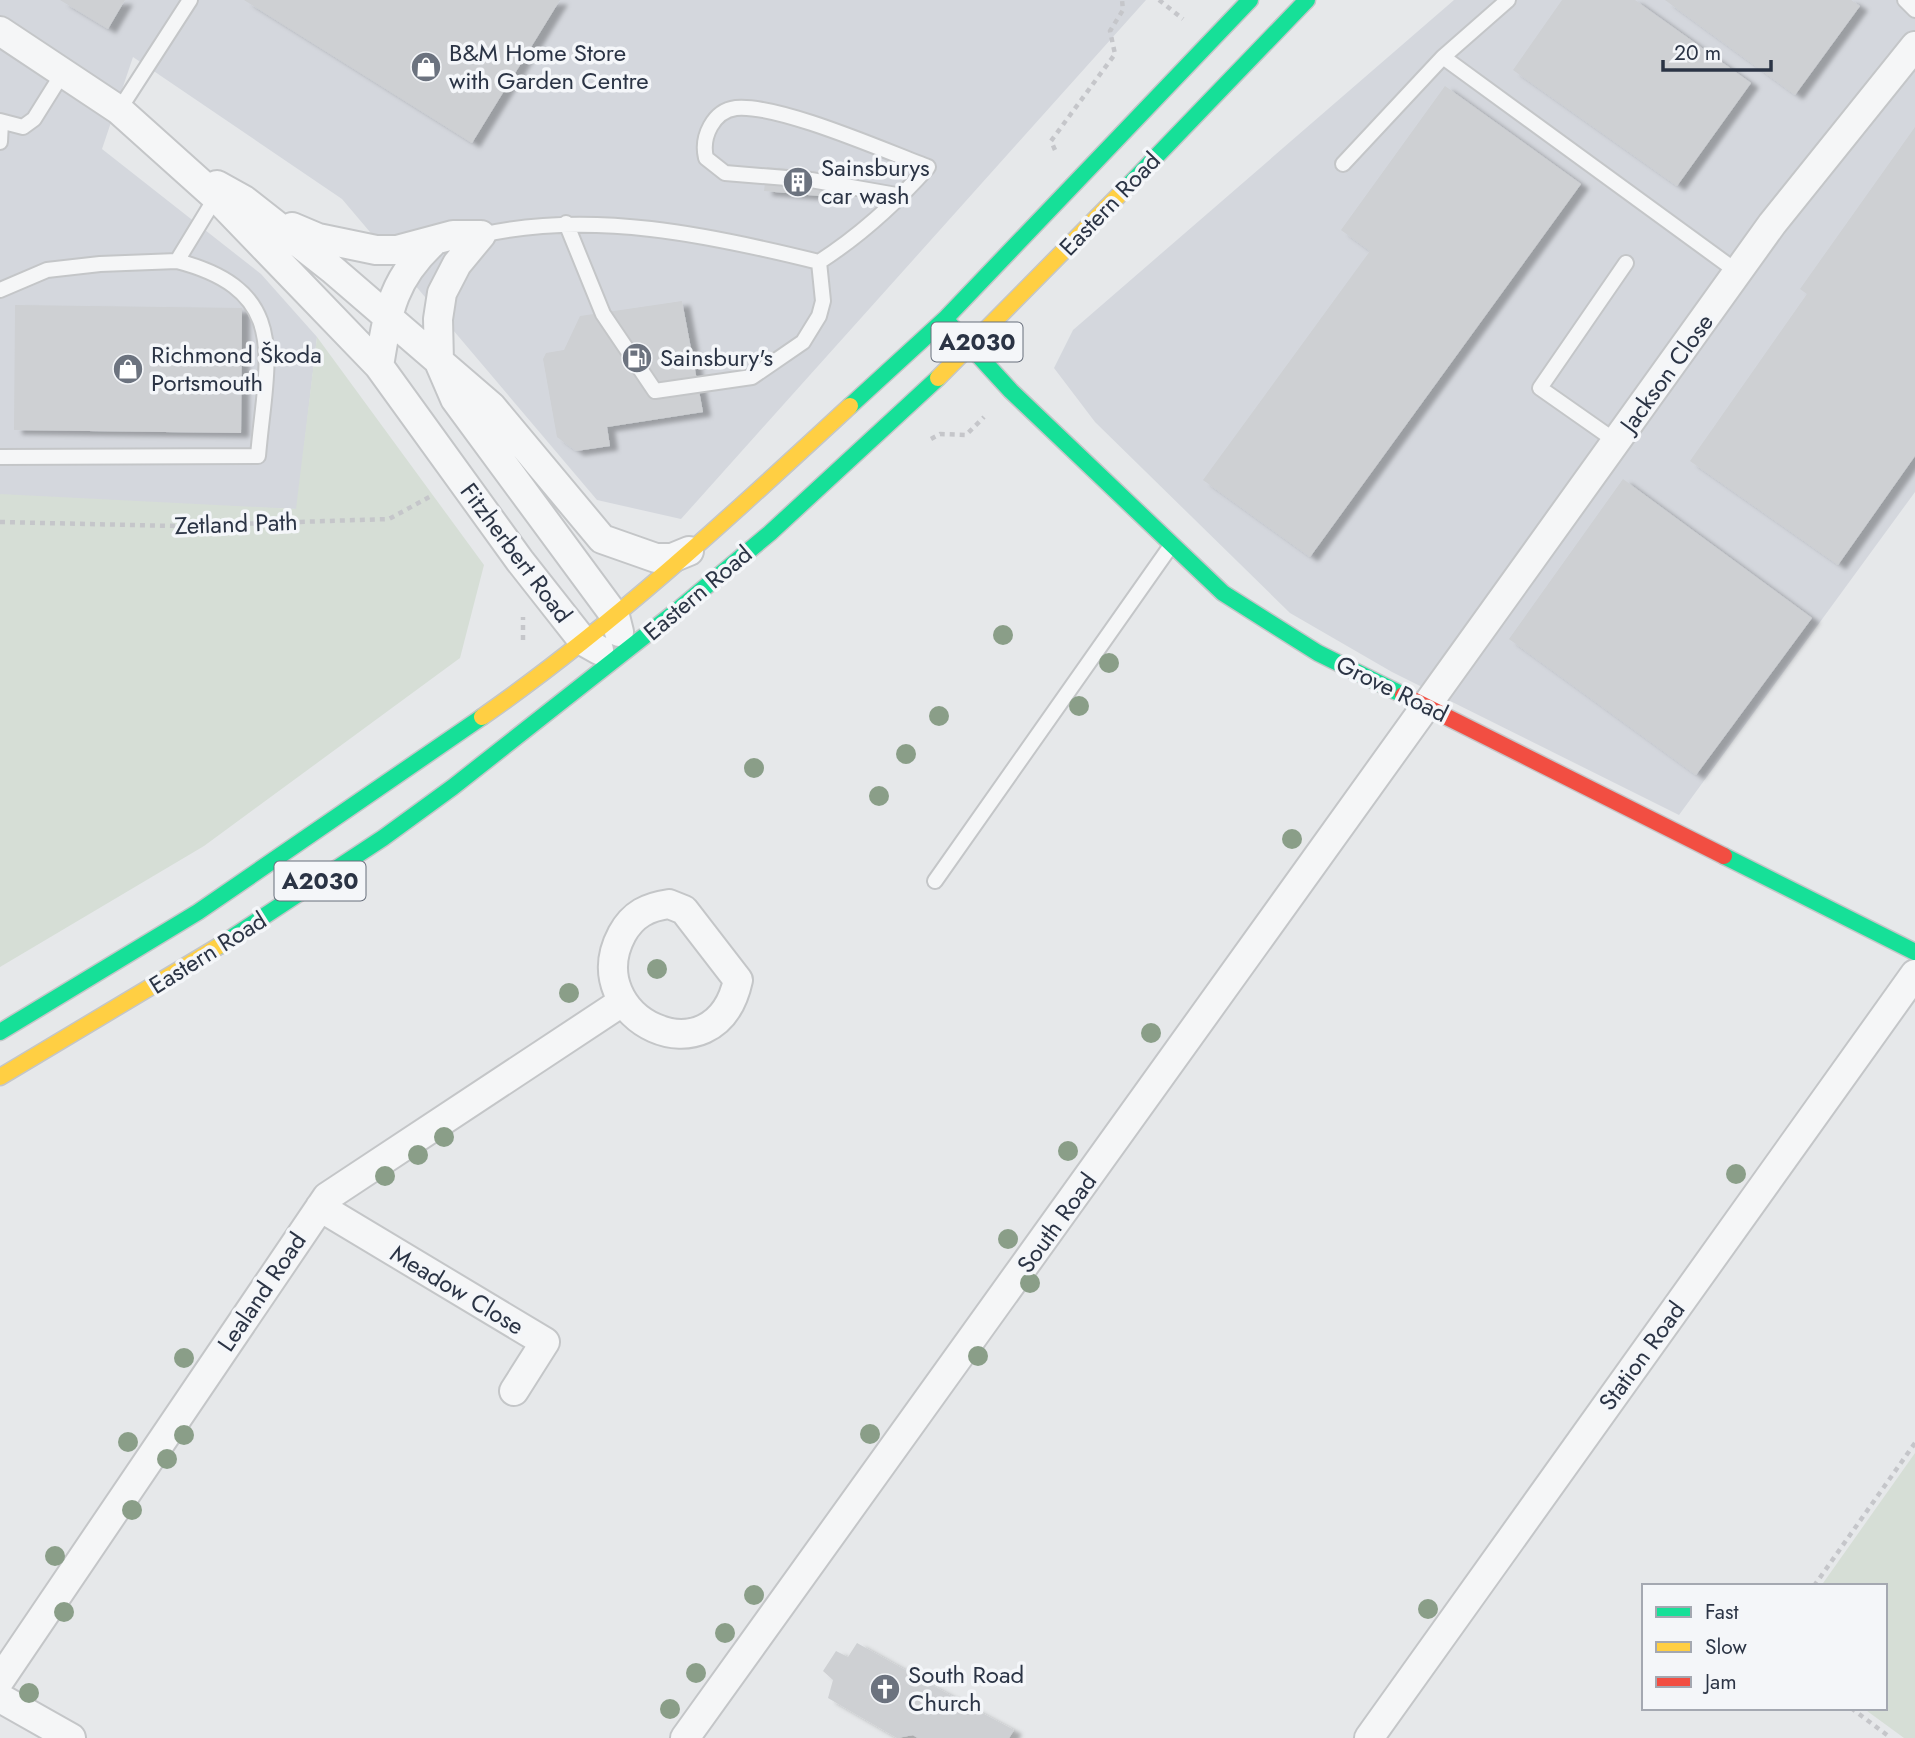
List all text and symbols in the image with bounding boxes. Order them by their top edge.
scale bar [1663,28,1772,72]
place label: B&M Home Store with Garden Centre [449,35,649,98]
text: 20 m [1674,38,1721,68]
shop icon: B&M Home Store with Garden Centre [409,50,443,84]
street label: Eastern Road [1051,144,1168,263]
place label: Sainsburys car wash [821,150,930,213]
building icon: Sainsburys car wash [781,165,815,199]
street label: Jackson Close [1610,306,1722,442]
road number: A2030 [932,322,1023,362]
place label: Richmond Škoda Portsmouth [151,337,322,400]
place label: Sainsbury's [660,340,773,375]
fuel station icon: Sainsbury's [620,341,654,375]
shop icon: Richmond Škoda Portsmouth [111,352,145,386]
street label: Fitzherbert Road [452,475,581,630]
street label: Zetland Path [174,504,298,543]
street label: Eastern Road [636,537,760,649]
street label: Grove Road [1330,646,1454,731]
road number: A2030 [274,862,366,900]
street label: Eastern Road [142,903,273,1002]
street label: South Road [1008,1165,1105,1280]
street label: Lealand Road [209,1225,314,1358]
street label: Meadow Close [384,1236,531,1343]
street label: Station Road [1590,1294,1693,1417]
legend [1642,1584,1887,1710]
text: Fast [1705,1597,1738,1627]
text: Slow [1705,1632,1747,1662]
place label: South Road Church [908,1657,1024,1720]
text: Jam [1702,1667,1737,1697]
church icon: South Road Church [868,1672,902,1706]

